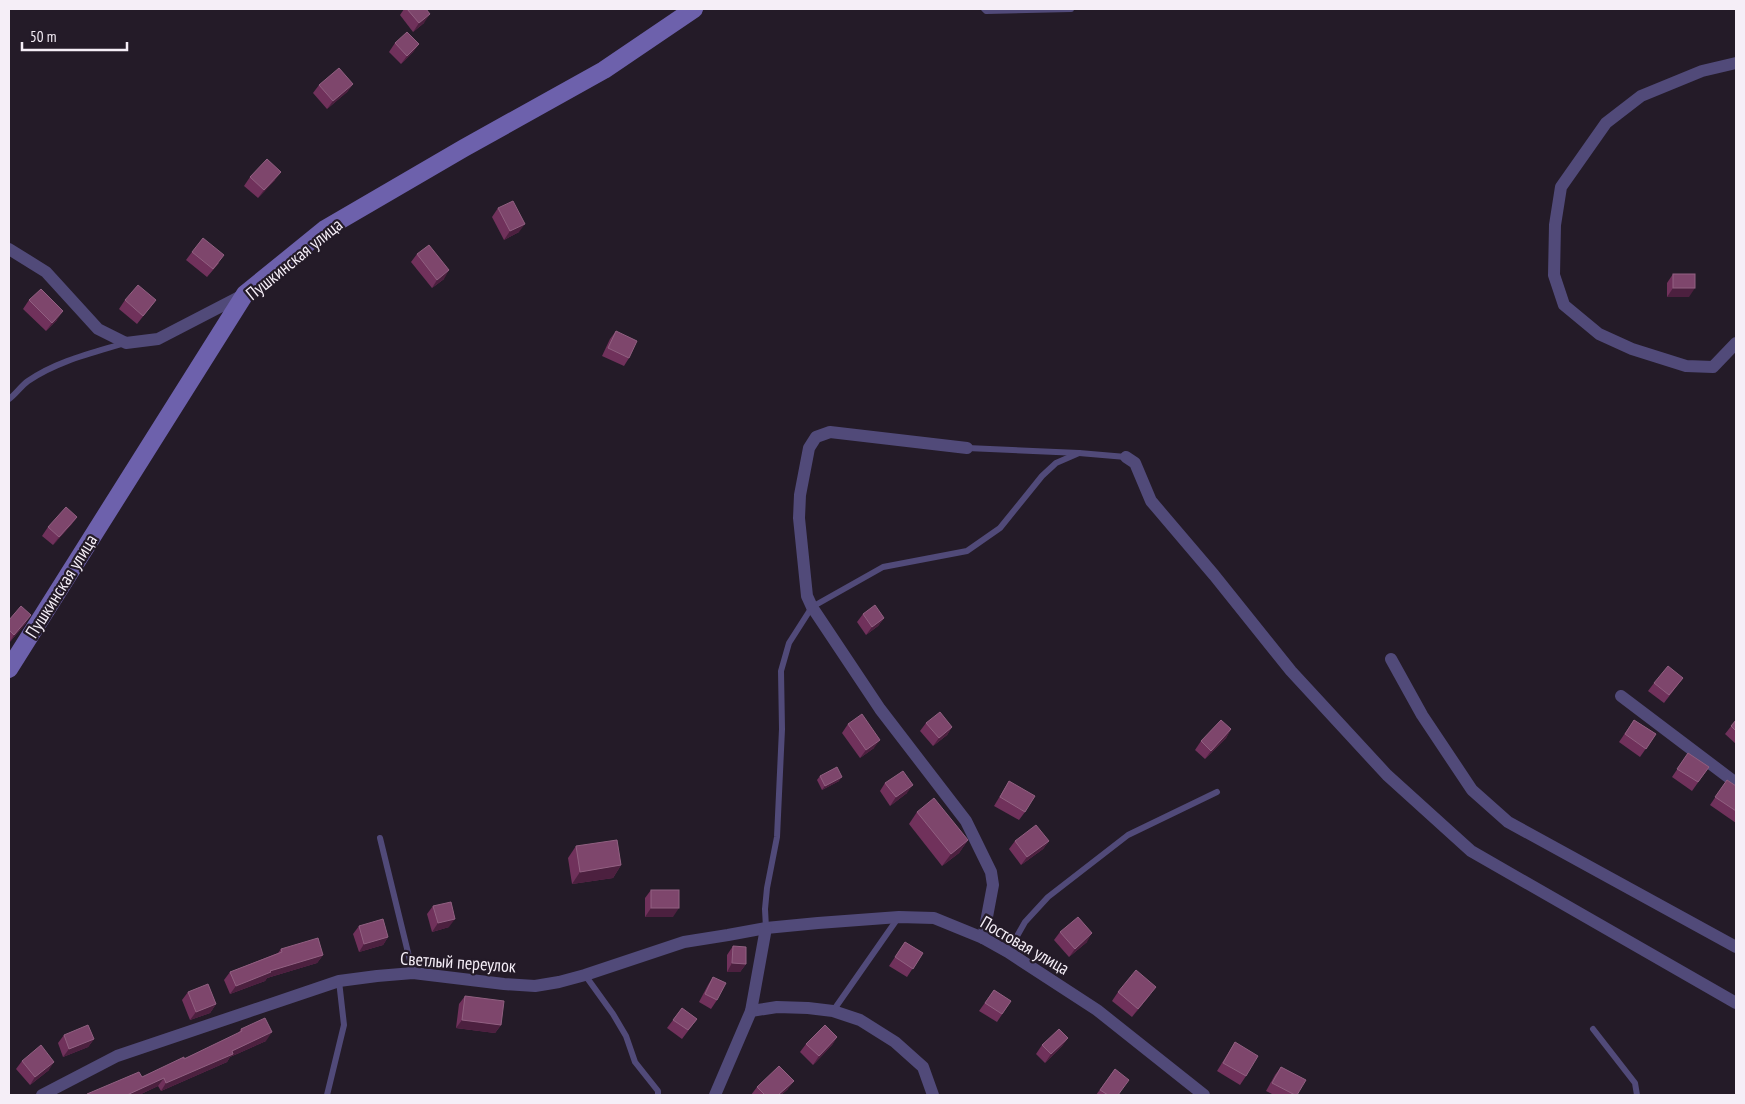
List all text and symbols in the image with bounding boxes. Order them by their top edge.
scale bar [22,20,128,52]
text: 50 m [30,27,56,46]
street label: Пушкинская улица [241,213,347,305]
street label: Пушкинская улица [20,530,102,642]
street label: Постовая улица [976,910,1074,980]
street label: Светлый переулок [399,946,517,978]

